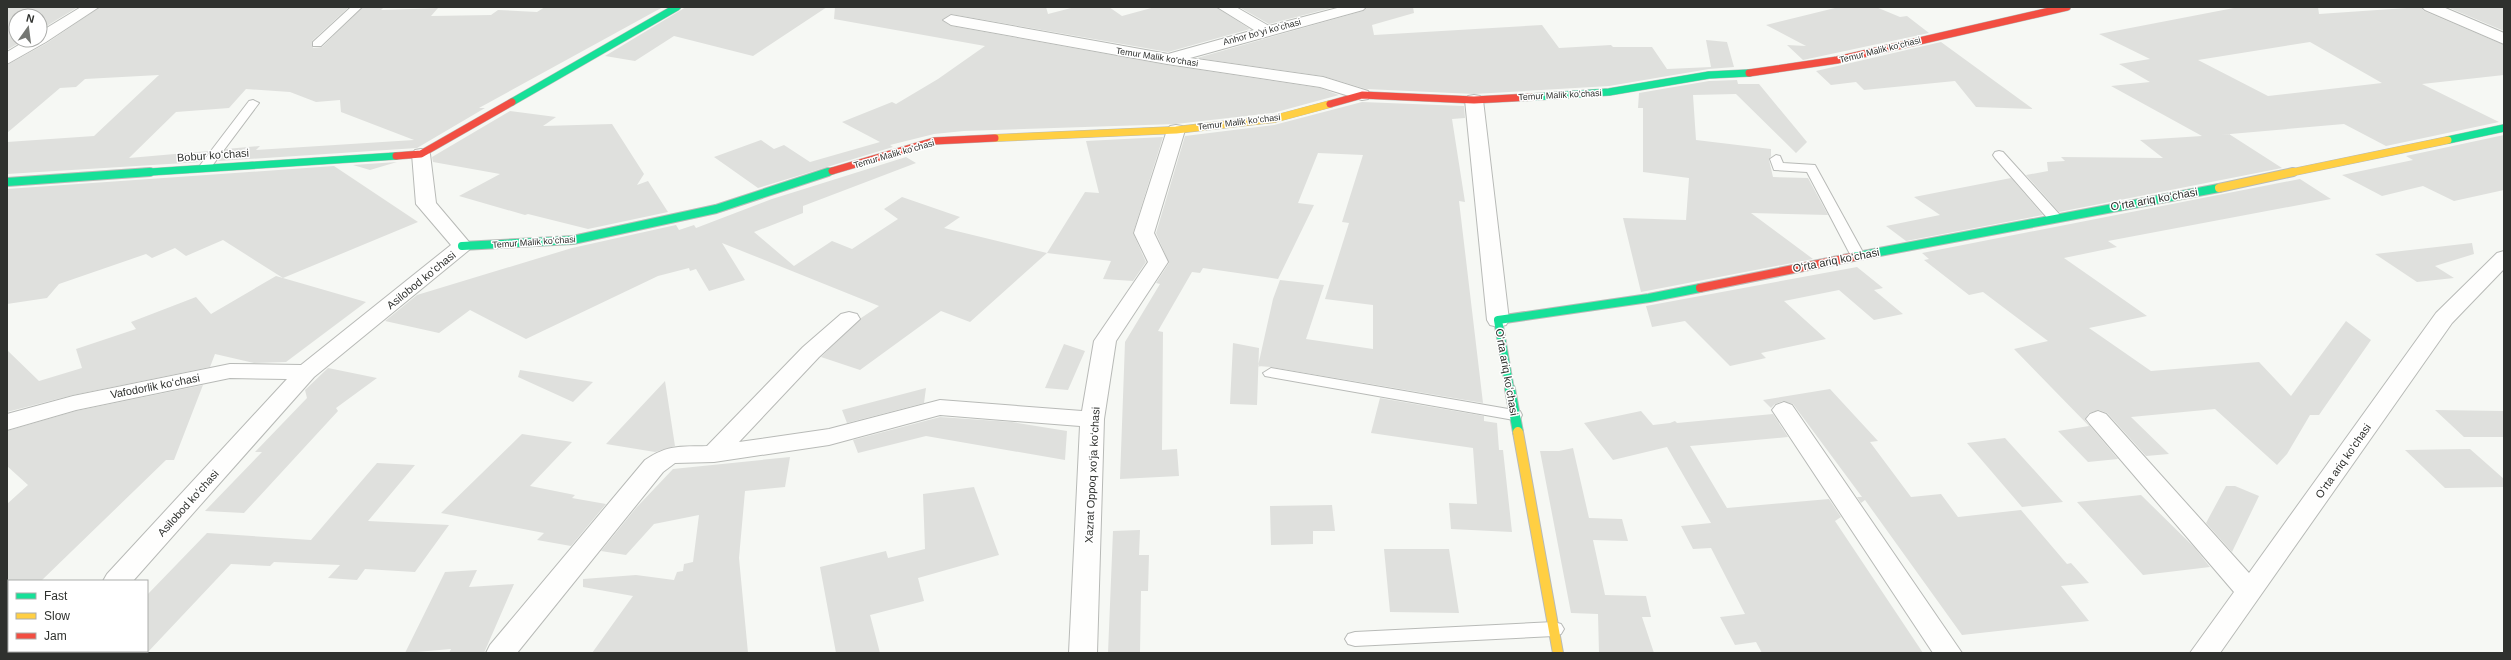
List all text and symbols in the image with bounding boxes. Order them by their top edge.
north arrow [8,8,48,48]
text: N [25,12,36,25]
street label: Anhor boʻyi koʻchasi [1222,17,1302,47]
street label: Temur Malik koʻchasi [1838,35,1922,65]
street label: Temur Malik ko'chasi [1115,46,1199,68]
street label: Temur Malik koʻchasi [1518,88,1602,102]
street label: Temur Malik koʻchasi [1197,112,1281,132]
street label: Temur Malik koʻchasi [852,138,936,170]
street label: Bobur koʻchasi [177,146,249,164]
street label: Oʻrta ariq koʻchasi [2110,185,2198,213]
street label: Temur Malik koʻchasi [492,234,576,250]
street label: Oʻrta ariq koʻchasi [1792,246,1880,274]
street label: Asilobod koʻchasi [384,249,458,311]
street label: Oʻrta ariq koʻchasi [1493,328,1521,416]
street label: Vafodorlik koʻchasi [109,371,201,401]
street label: Xazrat Oppoq xo‘ja ko‘chasi [1082,407,1102,543]
street label: Oʻrta ariq koʻchasi [2313,421,2373,501]
street label: Asilobod koʻchasi [155,467,221,539]
legend [8,580,148,652]
text: Fast [44,589,68,603]
text: Slow [44,609,70,623]
text: Jam [44,629,67,643]

